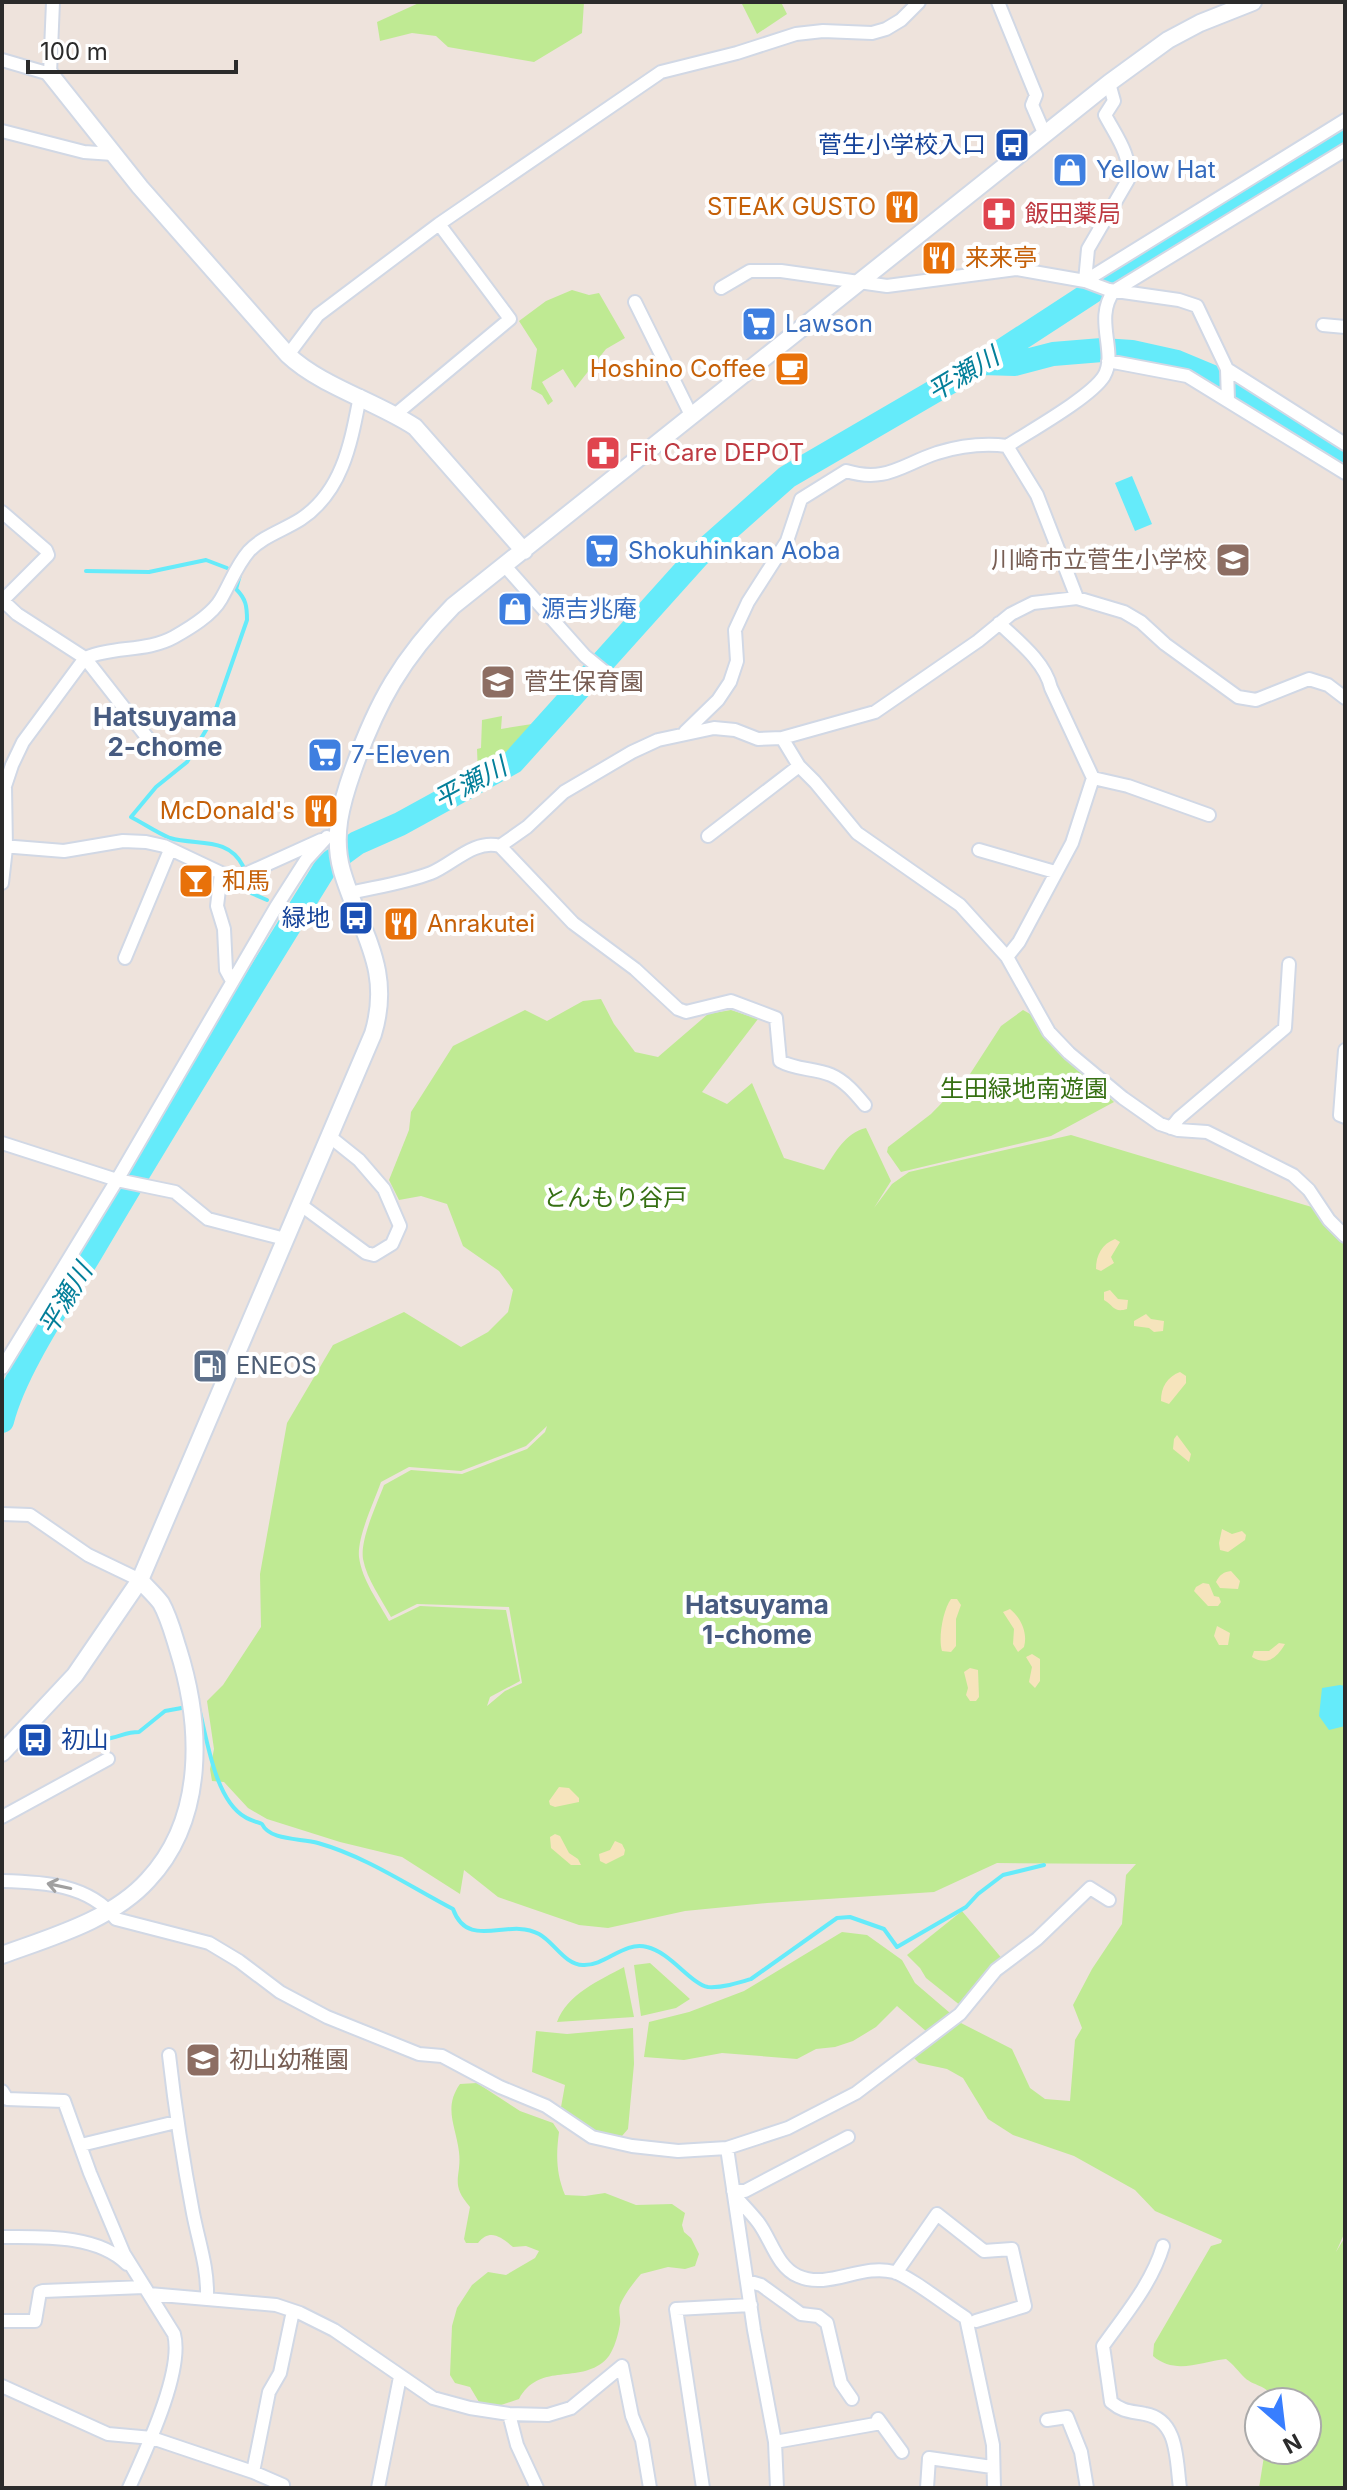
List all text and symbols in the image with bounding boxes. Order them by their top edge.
scale bar [28,24,236,74]
text: 100 m [40,37,108,66]
bus stop icon: 菅生小学校入口 [993,126,1031,164]
place label: 菅生小学校入口 [818,130,986,159]
shop icon: Yellow Hat [1051,151,1089,189]
place label: Yellow Hat [1096,155,1216,184]
restaurant icon: STEAK GUSTO [883,188,921,226]
place label: STEAK GUSTO [707,192,876,221]
pharmacy icon: 飯田薬局 [980,195,1018,233]
place label: 飯田薬局 [1025,199,1121,228]
restaurant icon: 来来亭 [920,239,958,277]
place label: 来来亭 [965,243,1037,272]
supermarket icon: Lawson [740,305,778,343]
place label: Lawson [785,309,873,338]
water label: 平瀬川 [921,339,1007,407]
cafe icon: Hoshino Coffee [773,350,811,388]
place label: Hoshino Coffee [590,354,766,383]
pharmacy icon: Fit Care DEPOT [584,434,622,472]
place label: Fit Care DEPOT [629,438,804,467]
supermarket icon: Shokuhinkan Aoba [583,532,621,570]
place label: Shokuhinkan Aoba [628,536,840,565]
school or university icon: 川崎市立菅生小学校 [1214,541,1252,579]
place label: 川崎市立菅生小学校 [991,545,1207,574]
shop icon: 源吉兆庵 [496,590,534,628]
place label: 源吉兆庵 [541,594,637,623]
school or university icon: 菅生保育園 [479,663,517,701]
place label: 菅生保育園 [524,667,644,696]
district label: Hatsuyama 2-chome [93,701,237,762]
supermarket icon: 7-Eleven [306,736,344,774]
place label: 7-Eleven [351,740,451,769]
water label: 平瀬川 [428,749,514,815]
restaurant icon: McDonald's [302,792,340,830]
place label: McDonald's [160,796,295,825]
bar icon: 和馬 [177,862,215,900]
place label: 和馬 [222,866,270,895]
bus stop icon: 緑地 [337,899,375,937]
place label: 緑地 [282,903,330,932]
restaurant icon: Anrakutei [382,905,420,943]
place label: Anrakutei [427,909,535,938]
park label: 生田緑地南遊園 [940,1074,1108,1103]
park label: とんもり谷戸 [543,1183,687,1212]
water label: 平瀬川 [31,1255,99,1340]
fuel station icon: ENEOS [191,1347,229,1385]
place label: ENEOS [236,1351,317,1380]
district label: Hatsuyama 1-chome [685,1589,829,1650]
bus stop icon: 初山 [16,1721,54,1759]
place label: 初山 [61,1725,109,1754]
one-way arrow [46,1878,72,1893]
school or university icon: 初山幼稚園 [184,2041,222,2079]
place label: 初山幼稚園 [229,2045,349,2074]
north arrow [1243,2386,1323,2466]
text: N [1279,2428,1306,2459]

